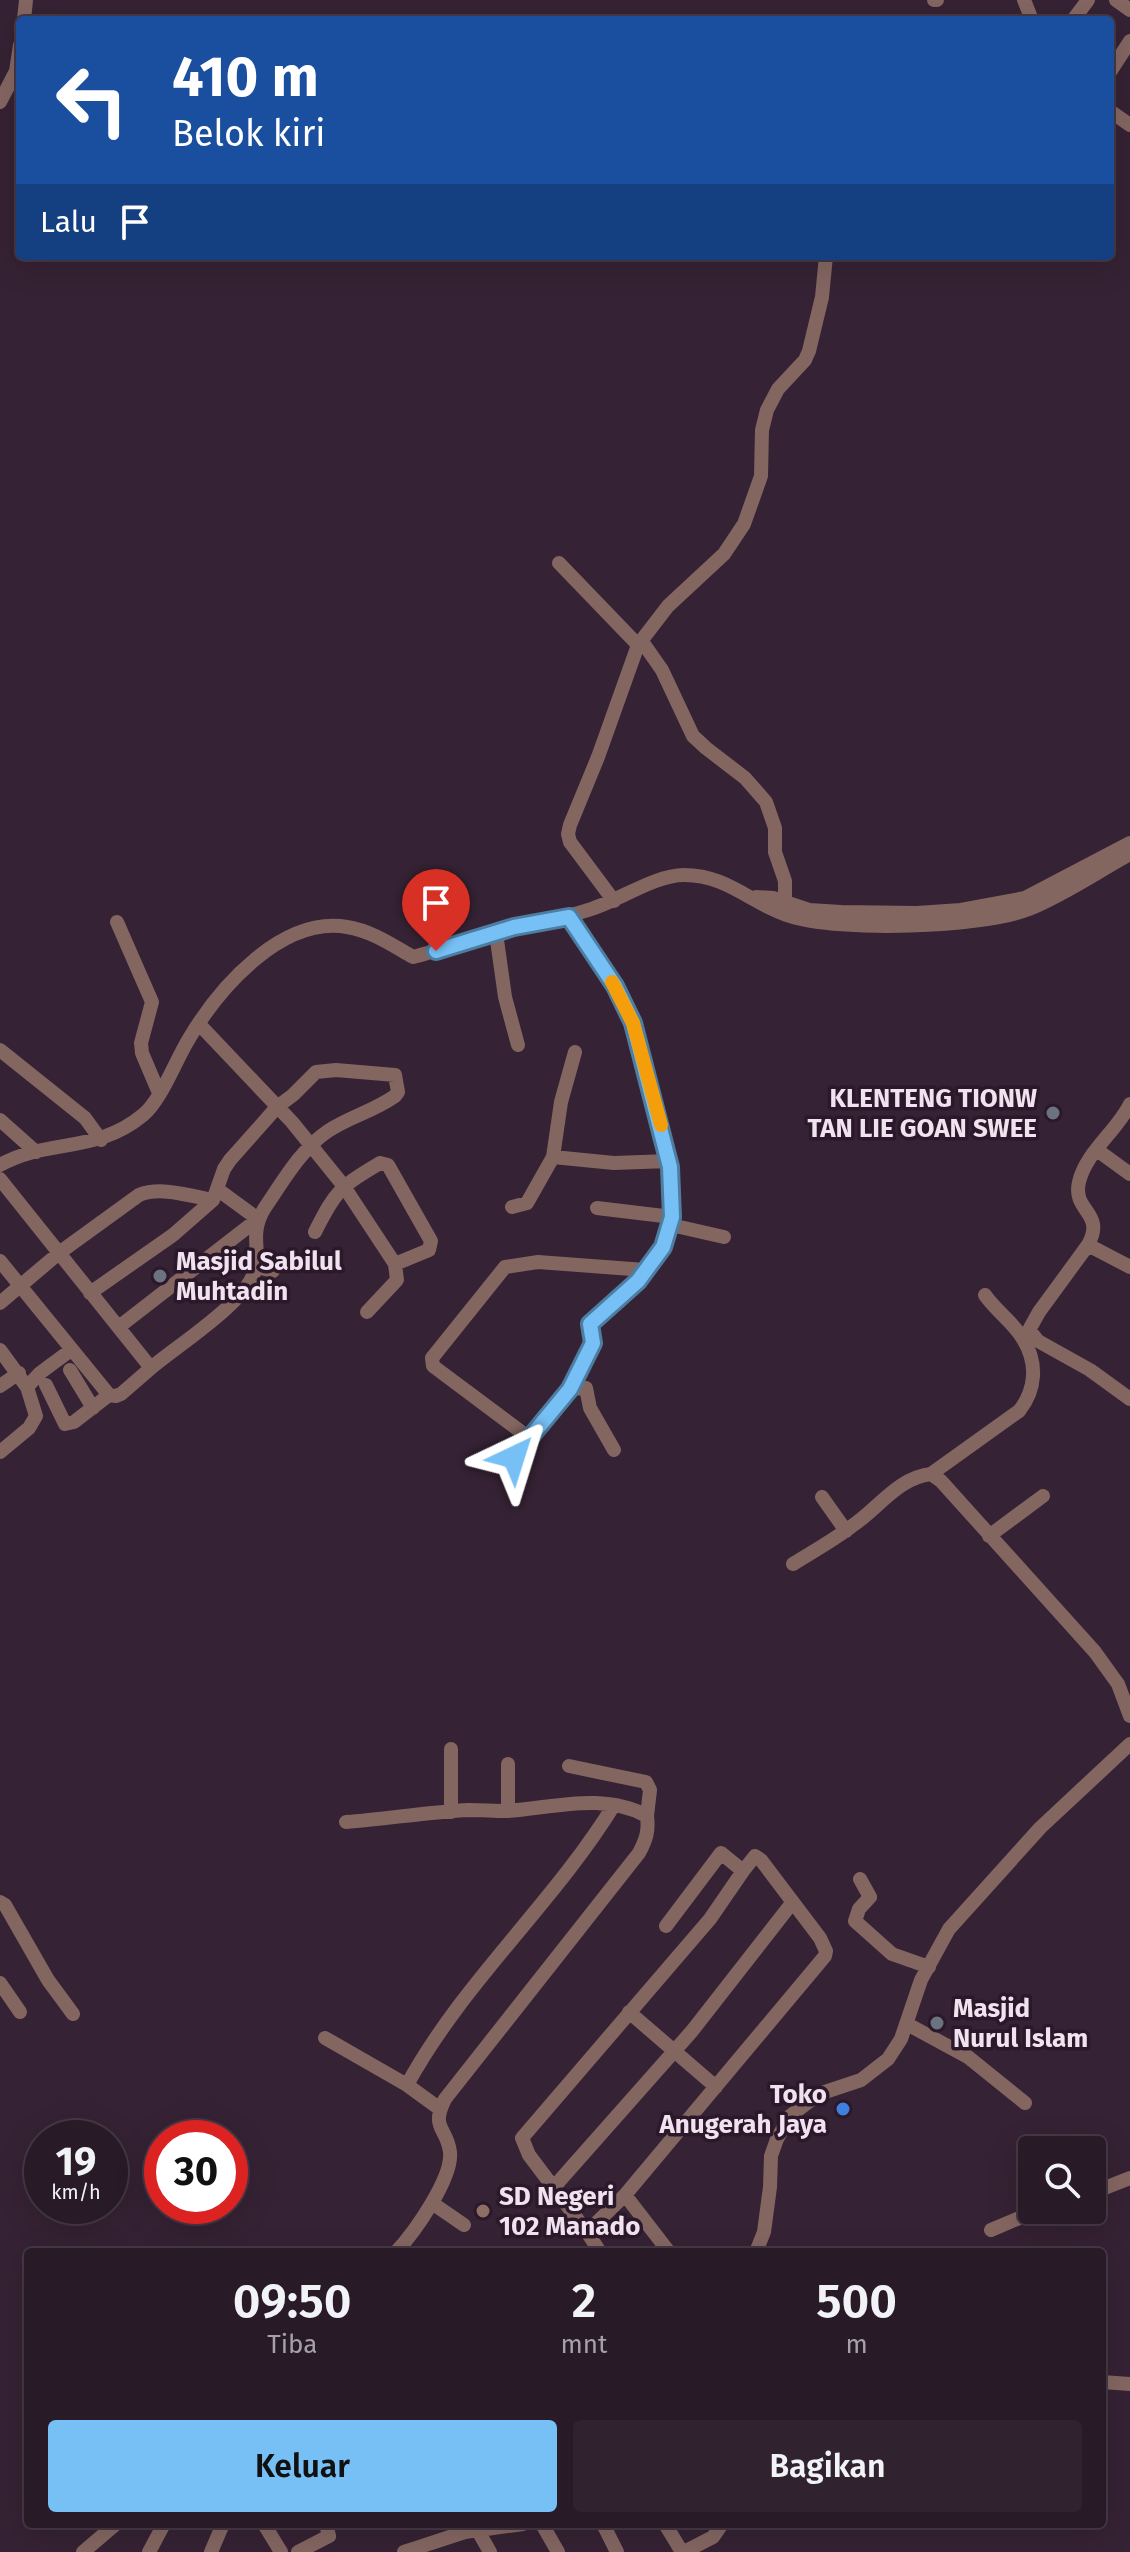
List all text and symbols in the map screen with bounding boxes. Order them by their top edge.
text: 410 m [172,44,319,111]
icon: left [40,48,144,152]
text: Belok kiri [172,112,326,156]
icon: arrive [113,200,157,244]
text: Lalu [40,204,97,240]
pin [402,869,470,951]
icon: arrive [414,881,458,925]
place label: KLENTENG TIONW TAN LIE GOAN SWEE [808,1083,1037,1144]
marker: KLENTENG TIONW TAN LIE GOAN SWEE [1044,1104,1062,1122]
place label: Masjid Sabilul Muhtadin [176,1246,342,1307]
marker: Masjid Sabilul Muhtadin [151,1267,169,1285]
position arrow [472,1415,556,1499]
place label: Masjid Nurul Islam [953,1993,1088,2054]
marker: Masjid Nurul Islam [928,2014,946,2032]
place label: Toko Anugerah Jaya [659,2079,827,2140]
marker: Toko Anugerah Jaya [834,2100,852,2118]
speed limit sign: 30 [144,2120,248,2224]
map controls [1018,2136,1106,2224]
button: search [1018,2136,1106,2224]
text: 19 [56,2138,96,2186]
text: km/h [51,2180,101,2204]
place label: SD Negeri 102 Manado [499,2181,640,2242]
marker: SD Negeri 102 Manado [474,2202,492,2220]
text: 09:50 [233,2272,352,2330]
text: 2 [572,2272,596,2330]
text: 500 [816,2272,897,2330]
text: Tiba [267,2329,317,2360]
text: mnt [560,2329,607,2360]
text: m [846,2329,868,2360]
button: Keluar [48,2420,557,2512]
button: Bagikan [573,2420,1082,2512]

